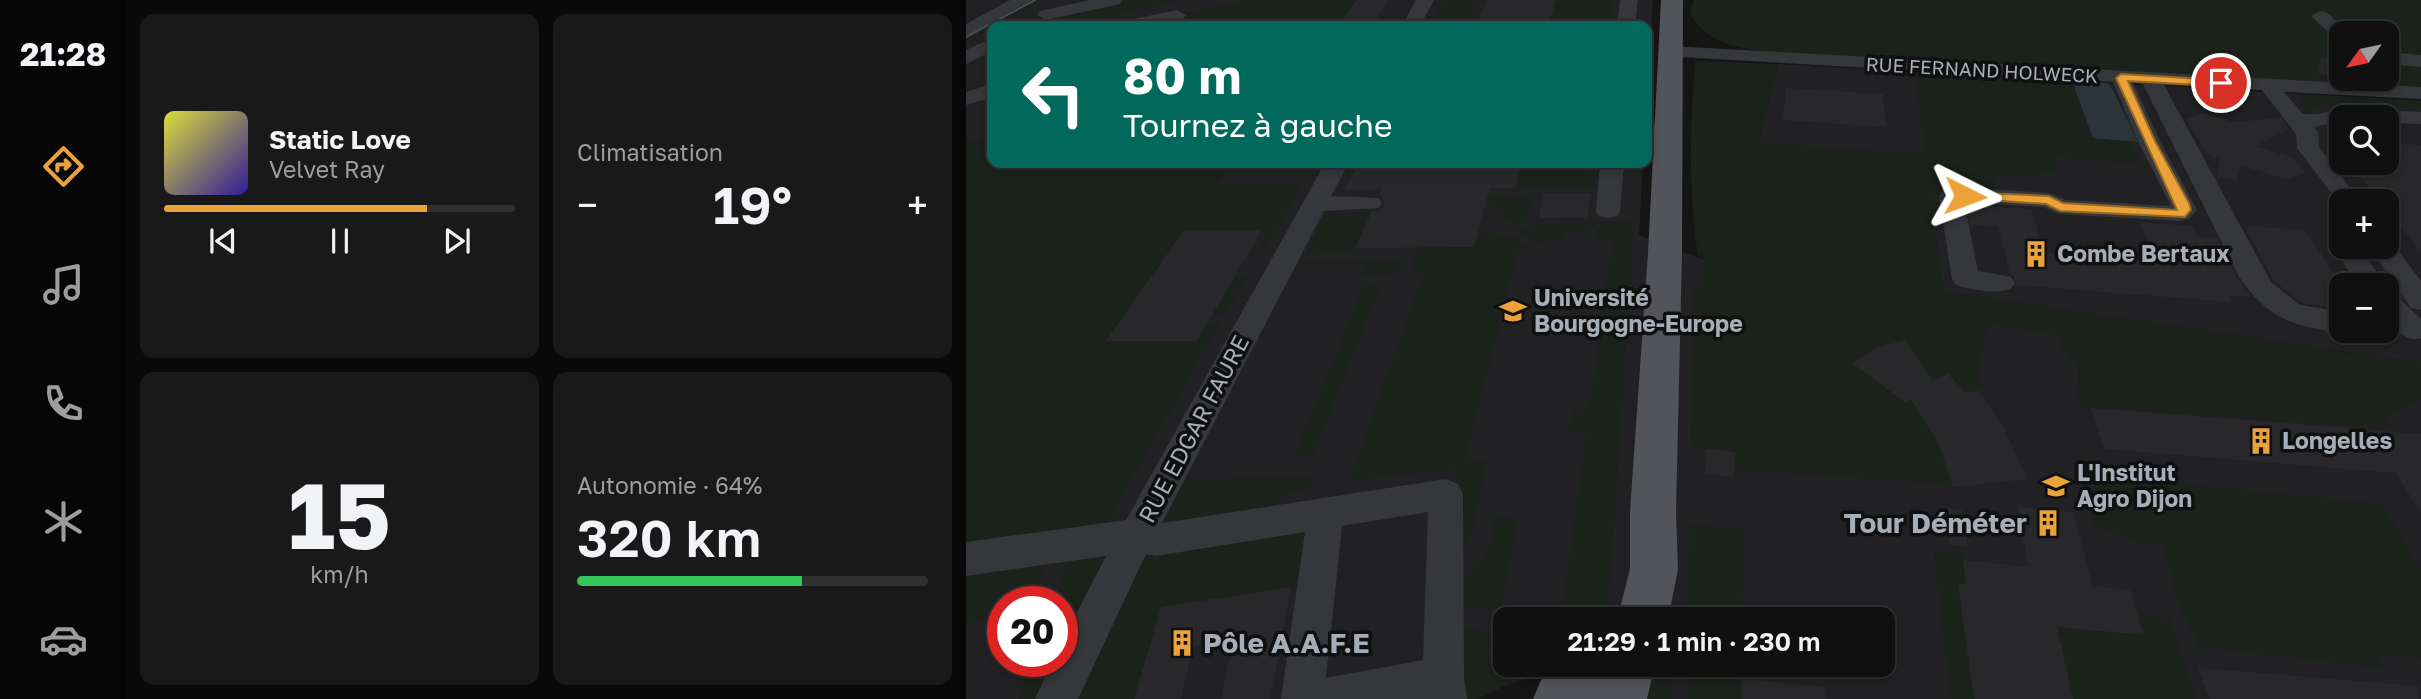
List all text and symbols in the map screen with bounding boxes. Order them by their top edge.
north arrow [2329,21,2399,91]
map controls [2329,21,2399,343]
text: 21:28 [20,35,106,73]
text: 80 m [1123,46,1241,105]
icon: left [1008,49,1099,140]
street label: RUE FERNAND HOLWECK [1865,52,2099,87]
pin [2191,53,2251,113]
icon: arrive [2202,64,2240,102]
button: search [2329,105,2399,175]
text: Tournez à gauche [1123,106,1392,144]
text: Static Love [269,124,411,155]
text: Climatisation [577,138,723,166]
icon: directions [39,142,88,191]
text: Velvet Ray [269,155,385,183]
position arrow [1928,159,2002,233]
text: 19° [713,173,792,235]
text: − [577,182,598,227]
text: + [907,182,928,227]
button: + [2329,189,2399,259]
icon: previous [204,222,242,260]
icon: pause [321,222,359,260]
icon: next [438,222,476,260]
building icon: Combe Bertaux [2021,239,2051,269]
place label: Combe Bertaux [2057,239,2230,267]
icon: music [39,260,88,309]
button: − [2329,273,2399,343]
place label: Université Bourgogne-Europe [1534,283,1743,337]
school or university icon: Université Bourgogne-Europe [1498,296,1528,326]
street label: RUE EDGAR FAURE [1132,330,1254,527]
icon: phone [39,379,88,428]
building icon: Longelles [2246,426,2276,456]
place label: Longelles [2282,426,2392,454]
place label: L'Institut Agro Dijon [2077,458,2192,512]
text: 15 [288,460,391,569]
text: Autonomie · 64% [577,471,762,499]
school or university icon: L'Institut Agro Dijon [2041,471,2071,501]
icon: climate [39,497,88,546]
text: 320 km [577,506,761,568]
place label: Tour Déméter [1844,506,2027,539]
building icon: Tour Déméter [2033,508,2063,538]
text: km/h [310,560,369,588]
speed limit sign: 20 [987,586,1078,677]
icon: car [39,615,88,664]
place label: Pôle A.A.F.E [1203,626,1370,659]
text: 21:29 · 1 min · 230 m [1568,626,1820,657]
building icon: Pôle A.A.F.E [1167,628,1197,658]

